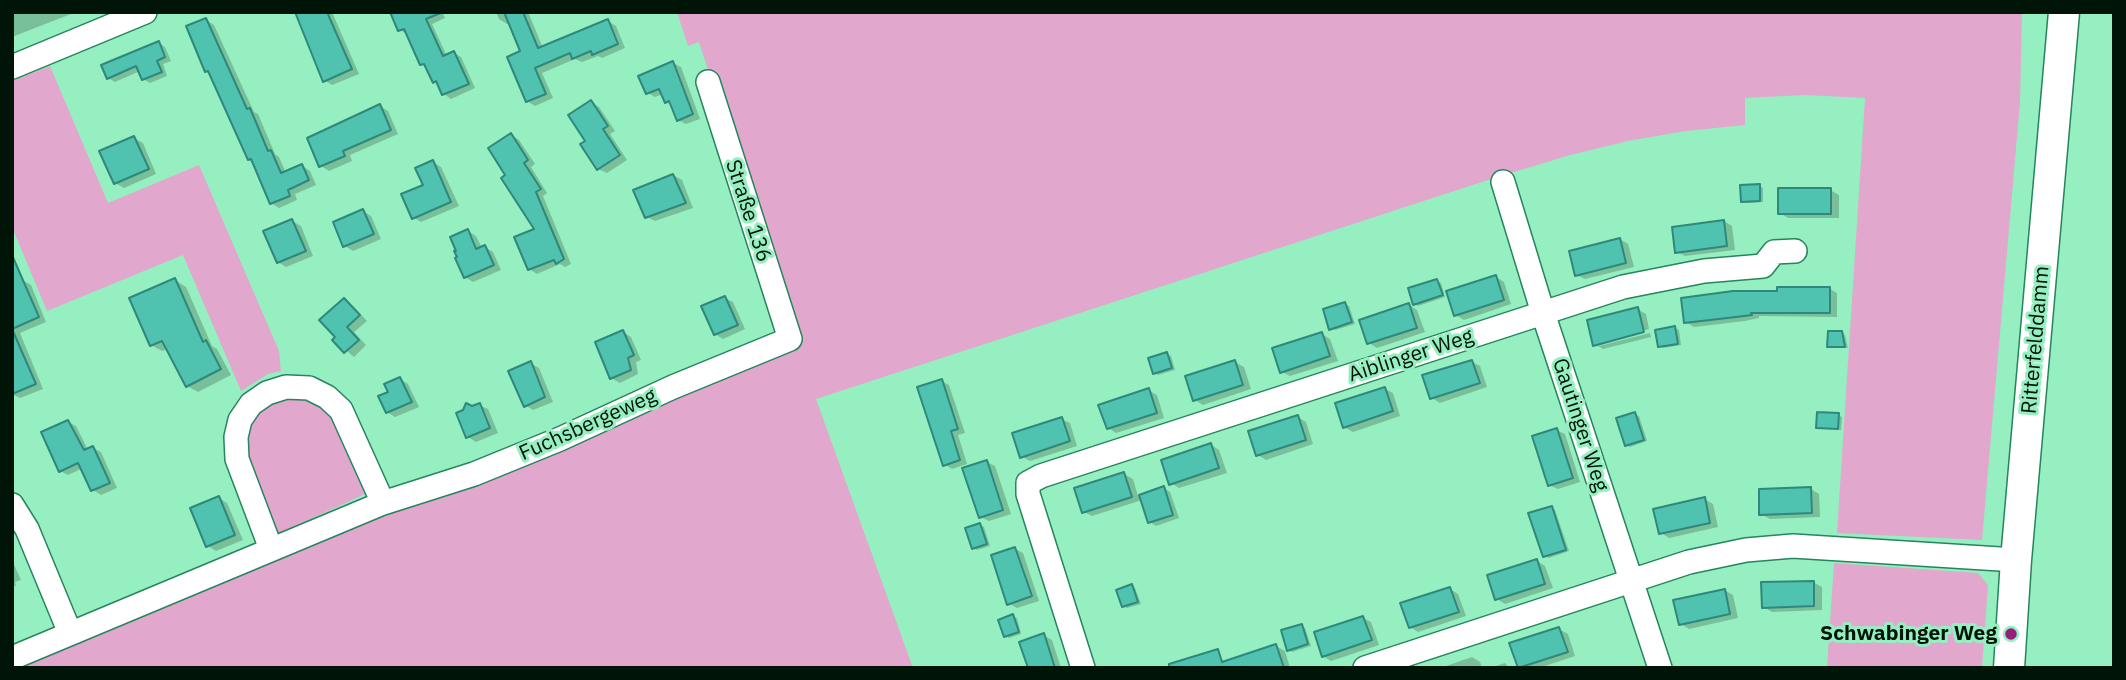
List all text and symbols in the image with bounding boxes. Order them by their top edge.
street label: Straße 136 [720,157,776,265]
street label: Ritterfelddamm [2017,265,2055,415]
street label: Aiblinger Weg [1345,324,1477,388]
street label: Gautinger Weg [1547,355,1613,495]
street label: Fuchsbergeweg [515,383,661,467]
place label: Schwabinger Weg [1820,621,1997,647]
marker: Schwabinger Weg [2003,626,2019,642]

